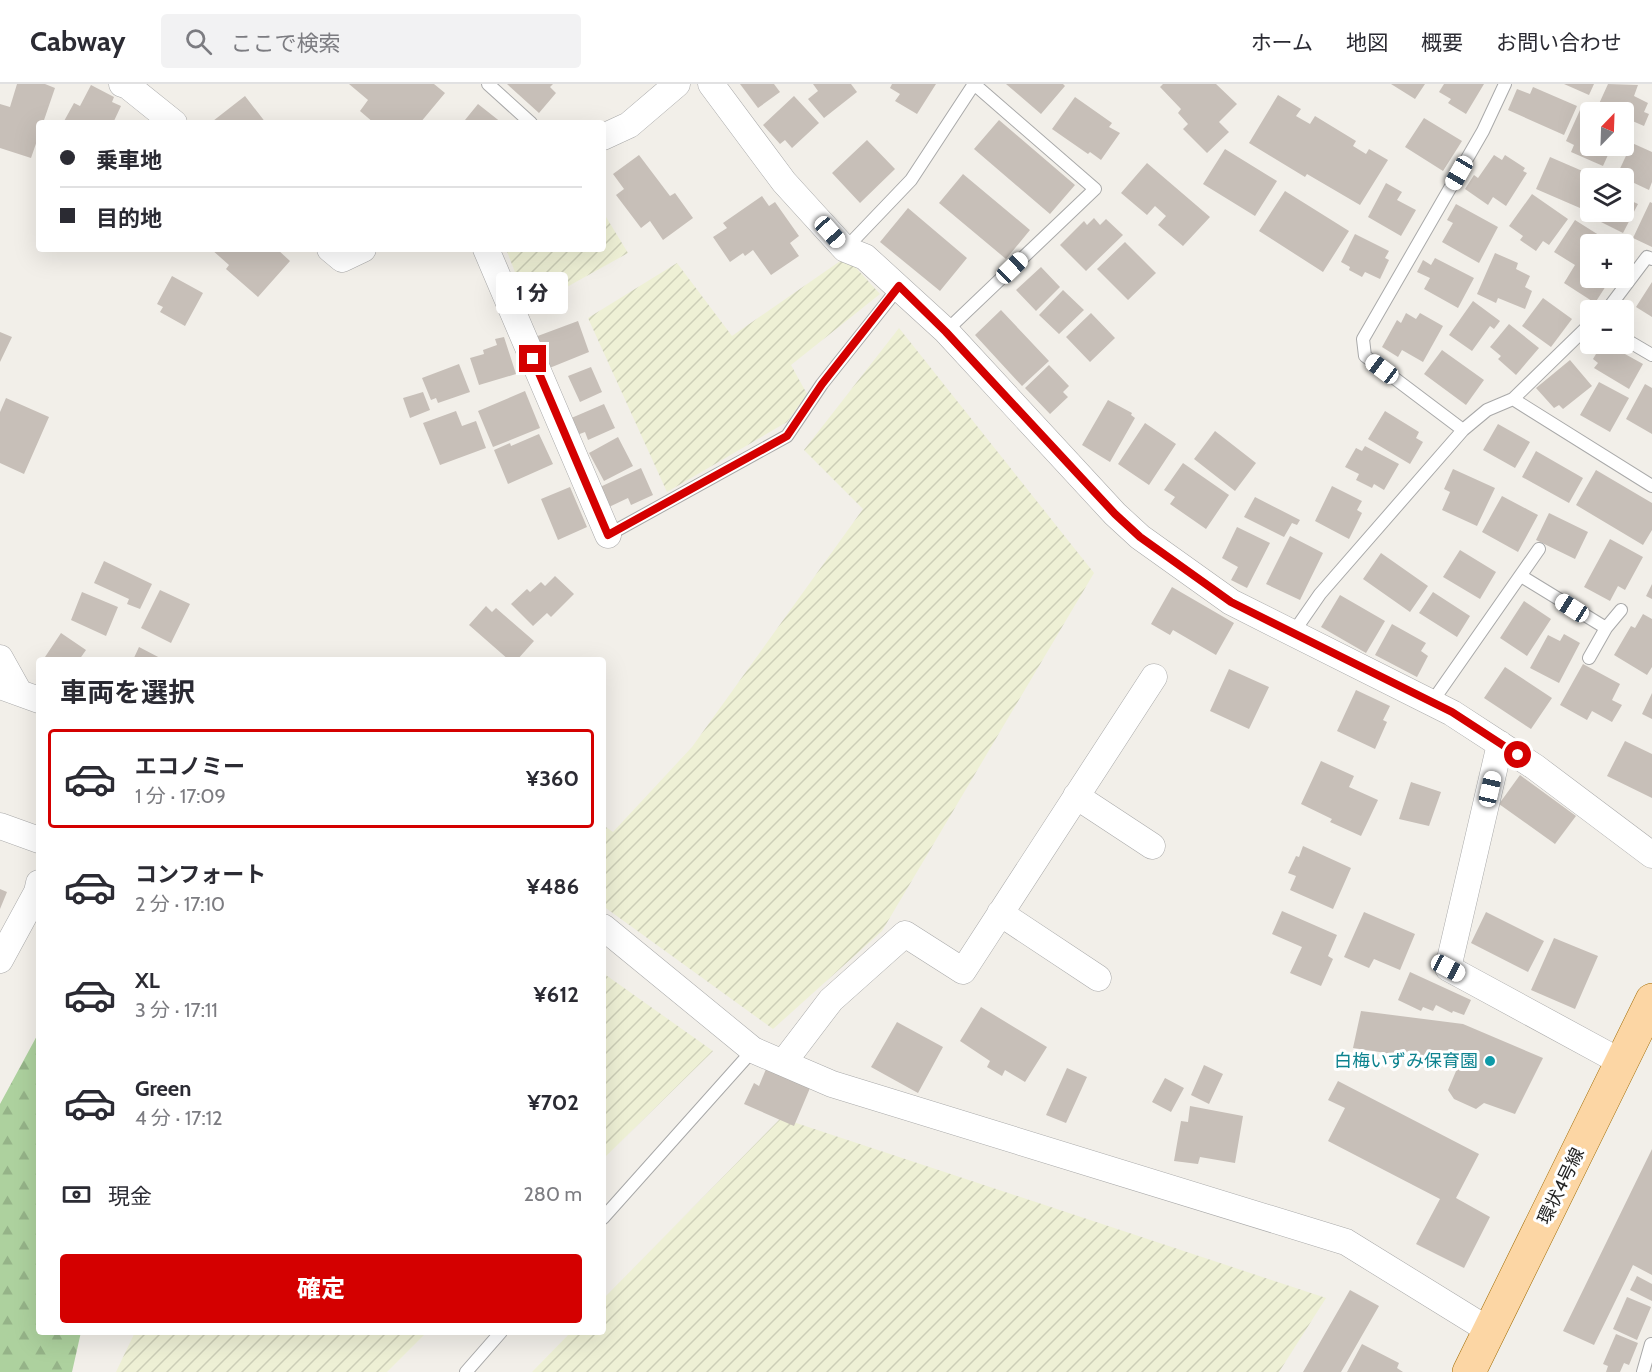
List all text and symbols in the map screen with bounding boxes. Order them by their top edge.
search box [161,14,581,68]
text: Cabway [30,24,125,58]
icon: search [182,25,215,58]
text: ここで検索 [230,30,340,57]
text: ホーム [1251,30,1313,55]
text: 地図 [1346,30,1388,55]
text: 概要 [1421,30,1463,55]
text: お問い合わせ [1496,30,1622,55]
north arrow [1580,102,1634,156]
map controls [1580,102,1634,354]
text: 乗車地 [96,147,162,174]
car [1442,153,1476,193]
button: layers [1580,168,1634,222]
text: 目的地 [96,205,162,232]
car [811,213,849,251]
button: + [1580,234,1634,288]
car [993,249,1031,287]
callout: 1 分 [497,272,569,314]
text: 1 分 [516,281,548,305]
button: − [1580,300,1634,354]
route end [519,345,546,372]
car [1362,351,1402,387]
car [1552,591,1592,625]
text: 車両を選択 [60,676,195,709]
route start [1504,741,1531,768]
icon: car [63,752,117,806]
text: エコノミー [135,753,245,780]
text: ¥360 [526,765,579,792]
car [1477,769,1503,809]
text: 1 分 · 17:09 [135,784,226,808]
icon: car [63,860,117,914]
text: コンフォート [135,861,266,888]
text: ¥486 [526,873,579,900]
text: 2 分 · 17:10 [135,892,225,916]
car [1428,952,1468,984]
text: XL [135,967,160,994]
icon: car [63,968,117,1022]
text: ¥612 [534,981,579,1008]
text: 3 分 · 17:11 [135,998,218,1022]
place label: 白梅いずみ保育園 [1334,1050,1478,1072]
marker: 白梅いずみ保育園 [1483,1054,1497,1068]
text: Green [135,1075,191,1102]
icon: car [63,1076,117,1130]
text: ¥702 [528,1089,579,1116]
text: 4 分 · 17:12 [135,1106,223,1130]
street label: 環状4号線 [1533,1144,1589,1228]
icon: cash [60,1178,93,1211]
text: 280 m [523,1182,582,1206]
text: 現金 [108,1183,152,1210]
button: 確定 [60,1254,582,1323]

